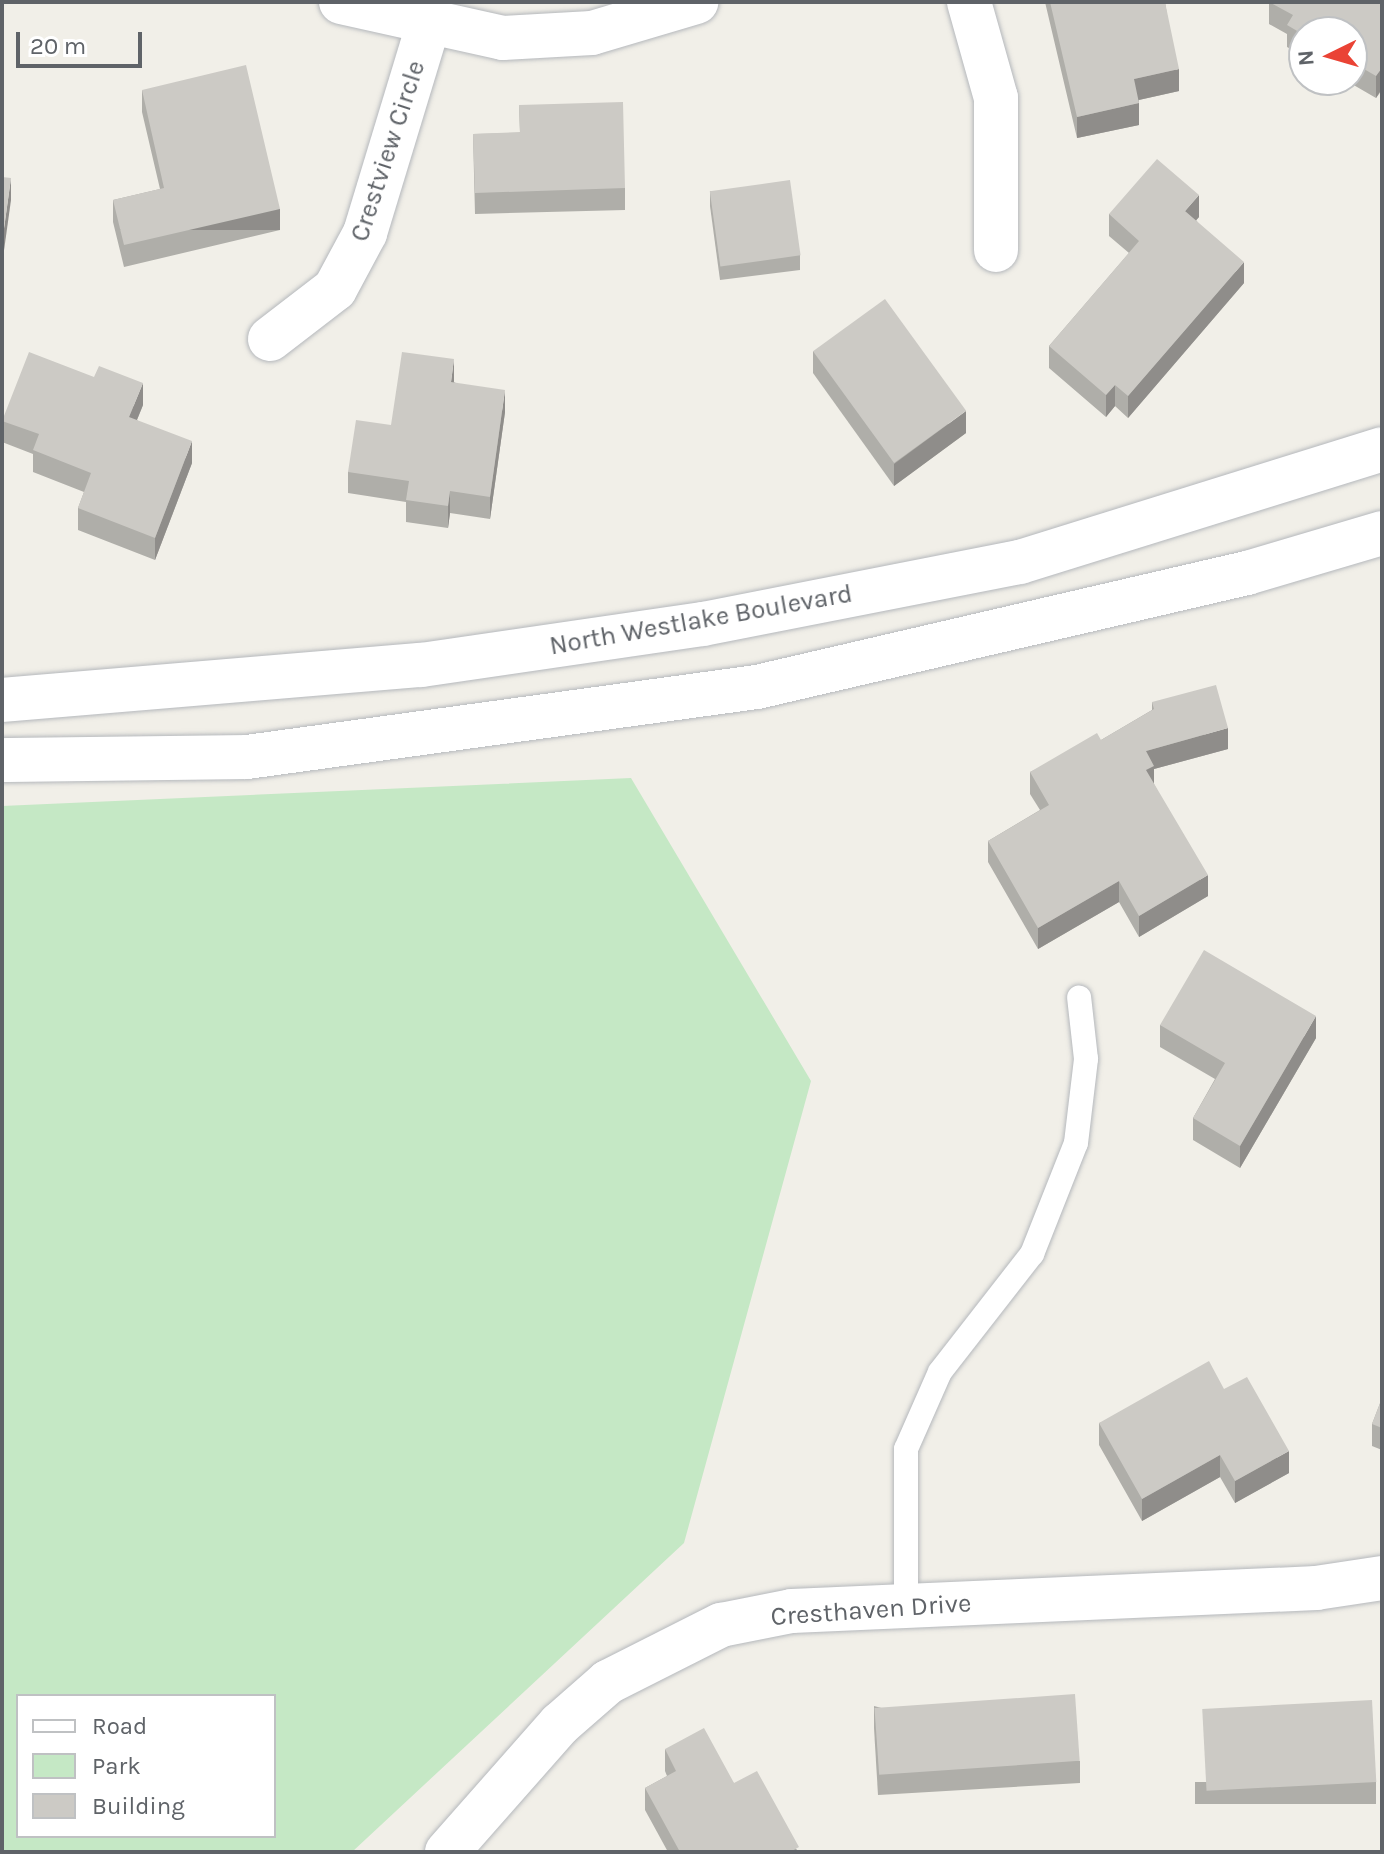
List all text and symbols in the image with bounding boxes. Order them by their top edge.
scale bar [20,16,146,66]
north arrow [1288,16,1368,96]
text: 20 m [30,32,86,60]
text: N [1292,49,1320,67]
street label: Crestview Circle [344,57,432,245]
street label: North Westlake Boulevard [547,578,855,662]
street label: Cresthaven Drive [770,1587,972,1633]
legend [16,1694,276,1838]
text: Road [92,1712,147,1740]
text: Park [92,1752,141,1780]
text: Building [92,1792,185,1820]

